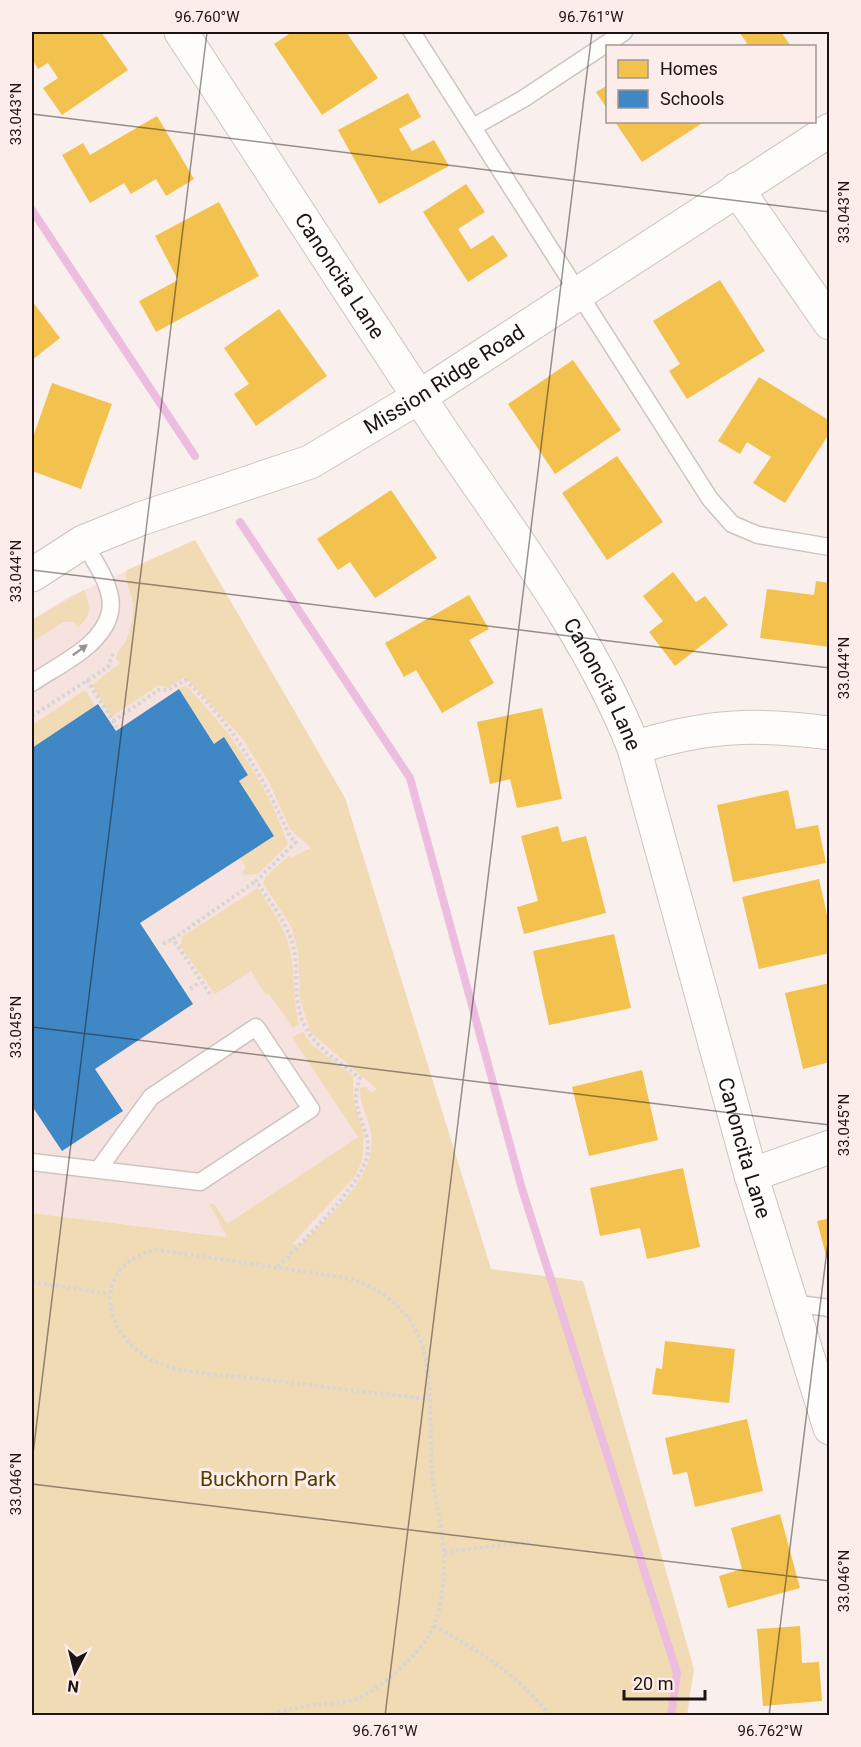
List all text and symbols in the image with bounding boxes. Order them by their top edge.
text: 96.760°W [174,8,240,26]
text: 96.761°W [558,8,624,26]
legend [606,45,816,123]
text: Homes [660,58,718,79]
text: 33.043°N [7,83,25,145]
text: Schools [660,88,724,109]
text: 33.043°N [835,181,853,243]
street label: Canoncita Lane [290,208,389,343]
street label: Mission Ridge Road [360,320,529,439]
text: 33.044°N [7,540,25,602]
street label: Canoncita Lane [558,614,646,754]
text: 33.044°N [835,637,853,699]
one-way arrow [72,644,88,656]
text: 33.045°N [7,996,25,1058]
street label: Canoncita Lane [713,1075,776,1221]
text: 33.045°N [835,1094,853,1156]
text: 33.046°N [7,1453,25,1515]
park label: Buckhorn Park [200,1467,336,1491]
text: 33.046°N [835,1550,853,1612]
north arrow [45,1642,105,1702]
scale bar [624,1663,705,1701]
text: 20 m [633,1673,673,1694]
text: N [66,1676,80,1697]
text: 96.761°W [352,1722,418,1740]
text: 96.762°W [737,1722,803,1740]

